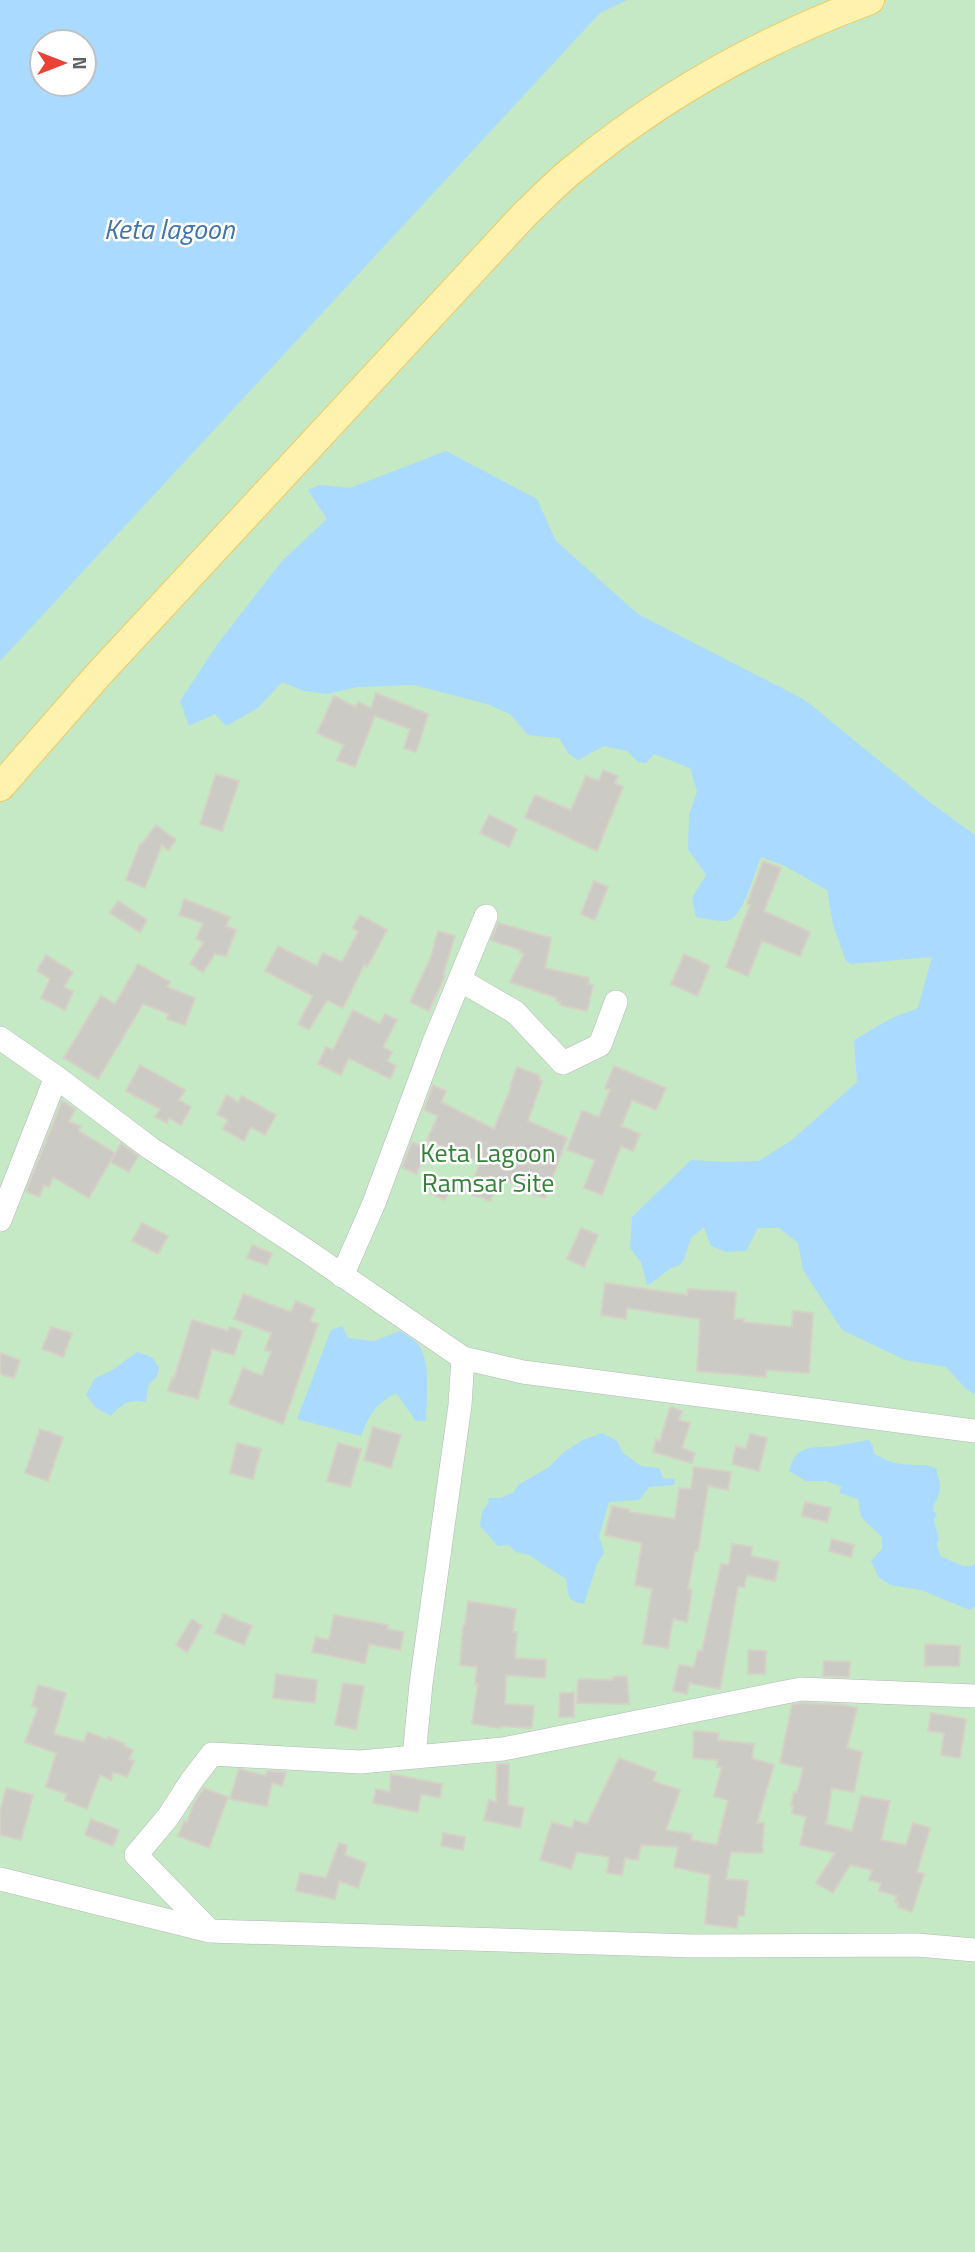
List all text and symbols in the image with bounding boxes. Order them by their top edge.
north arrow [28,28,98,98]
text: N [66,56,95,70]
water label: Keta lagoon [104,207,235,250]
park label: Keta Lagoon Ramsar Site [420,1133,556,1202]

